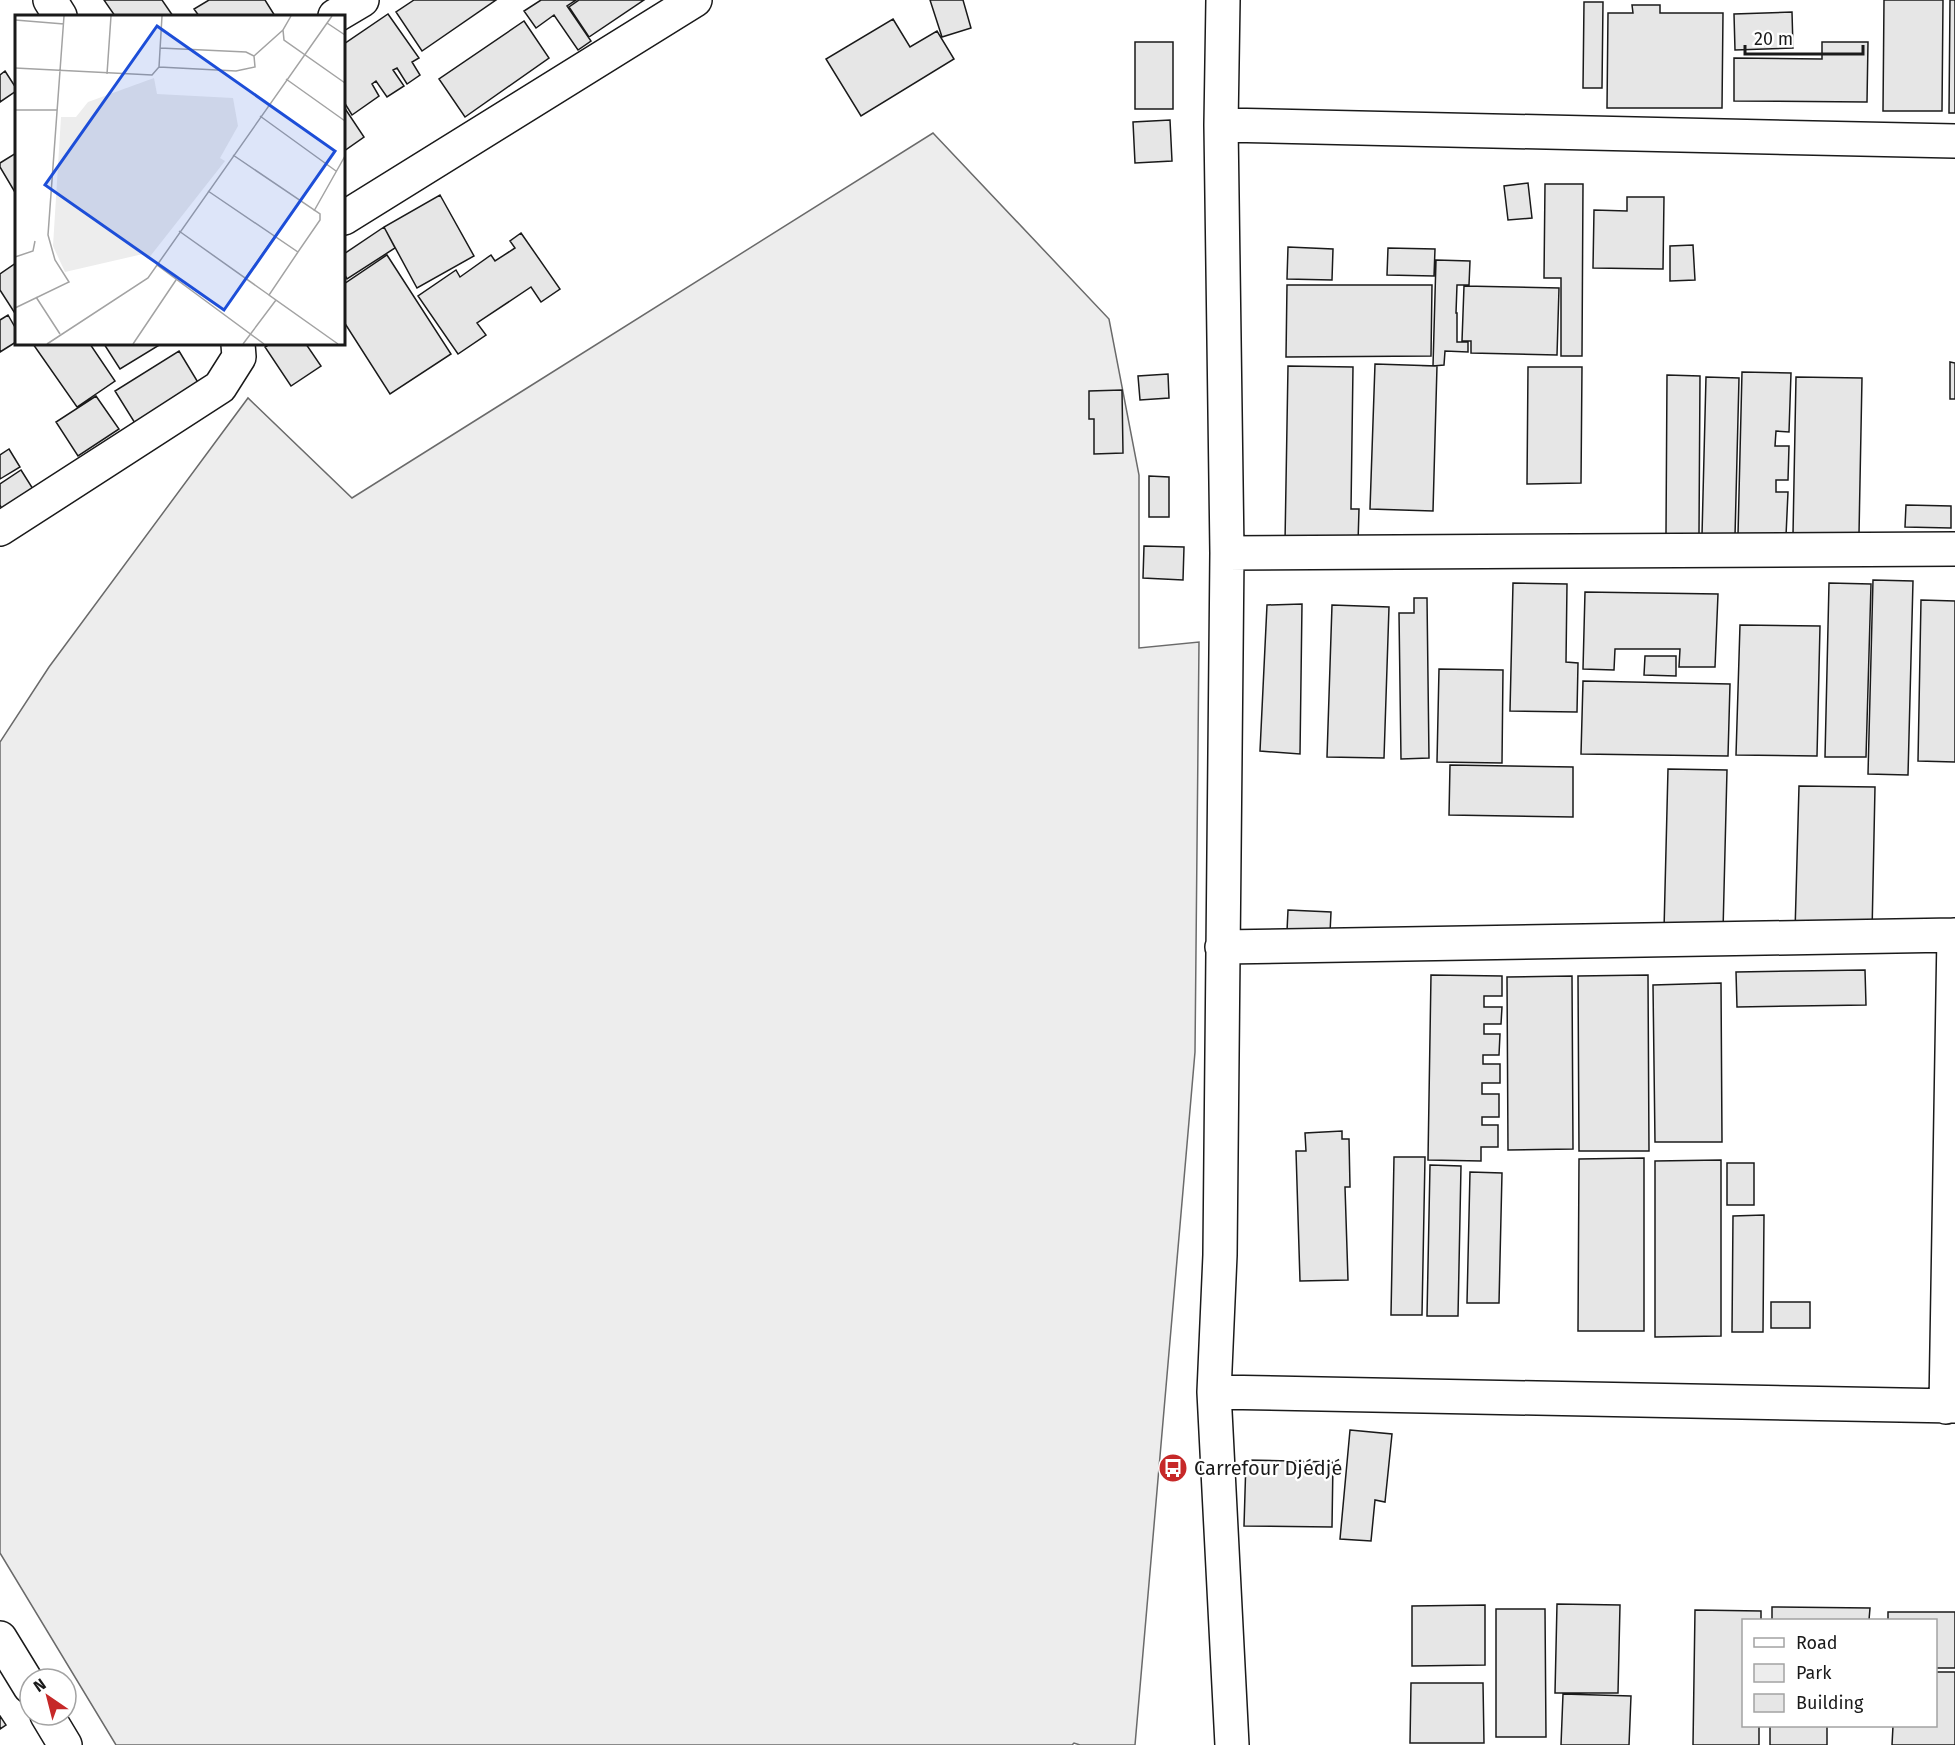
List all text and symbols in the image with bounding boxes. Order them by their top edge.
inset map [15,15,345,345]
scale bar [1745,18,1864,56]
text: 20 m [1754,28,1793,50]
bus stop icon: Carrefour Djédjé [1157,1452,1189,1484]
place label: Carrefour Djédjé [1194,1456,1342,1480]
legend [1742,1619,1937,1727]
text: Road [1796,1632,1838,1654]
text: Park [1796,1662,1832,1684]
north arrow [18,1667,78,1727]
text: N [30,1674,49,1696]
text: Building [1796,1692,1864,1714]

